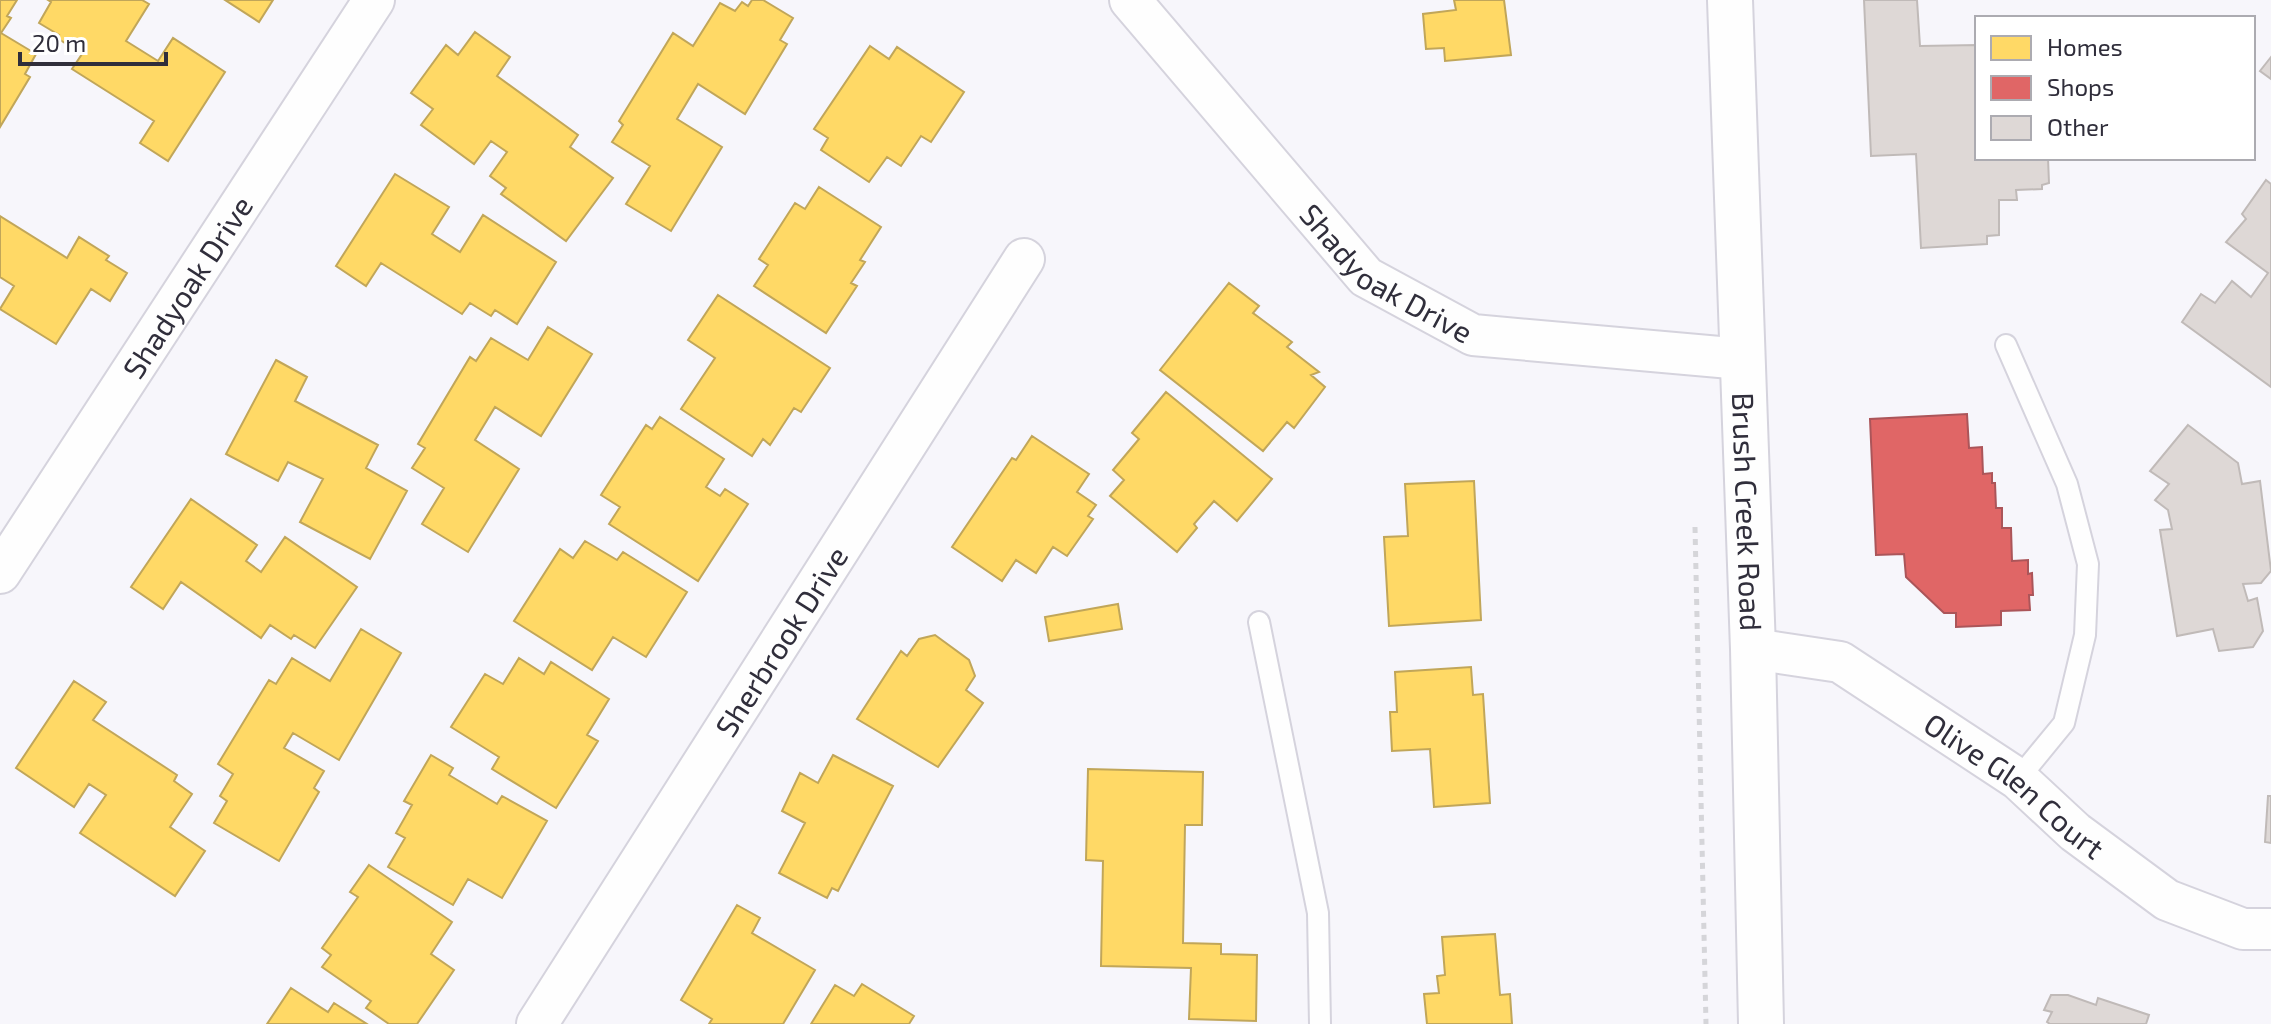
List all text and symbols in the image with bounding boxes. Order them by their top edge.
scale bar [20,16,166,66]
legend [1975,16,2255,160]
text: 20 m [32,28,86,57]
text: Homes [2047,32,2123,61]
text: Shops [2047,72,2114,101]
text: Other [2047,112,2109,141]
street label: Shadyoak Drive [114,189,259,384]
street label: Shadyoak Drive [1293,196,1479,350]
street label: Brush Creek Road [1726,392,1770,632]
street label: Sherbrook Drive [707,539,855,743]
street label: Olive Glen Court [1918,705,2111,866]

